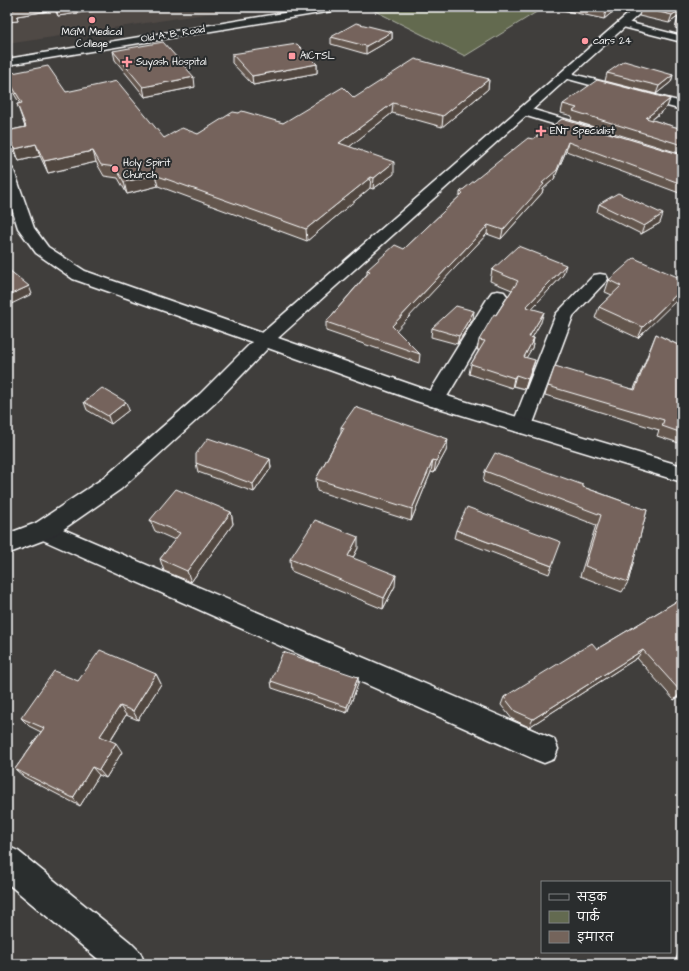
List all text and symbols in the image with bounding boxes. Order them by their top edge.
marker: MGM Medical College [87,15,97,25]
street label: Old A. B. Road [140,22,206,46]
place label: MGM Medical College [62,25,123,52]
place label: cars 24 [593,34,632,48]
marker: cars 24 [580,36,590,46]
place label: AICTSL [300,49,335,63]
marker: AICTSL [287,51,297,61]
place label: Suyash Hospital [136,55,207,70]
marker: Suyash Hospital [121,56,133,68]
place label: ENT Specialist [550,124,615,138]
marker: ENT Specialist [535,125,547,137]
place label: Holy Spirit Church [123,156,170,182]
marker: Holy Spirit Church [110,164,120,174]
legend [541,881,671,953]
text: सड़क [576,889,608,906]
text: पार्क [576,907,601,926]
text: इमारत [577,929,615,946]

